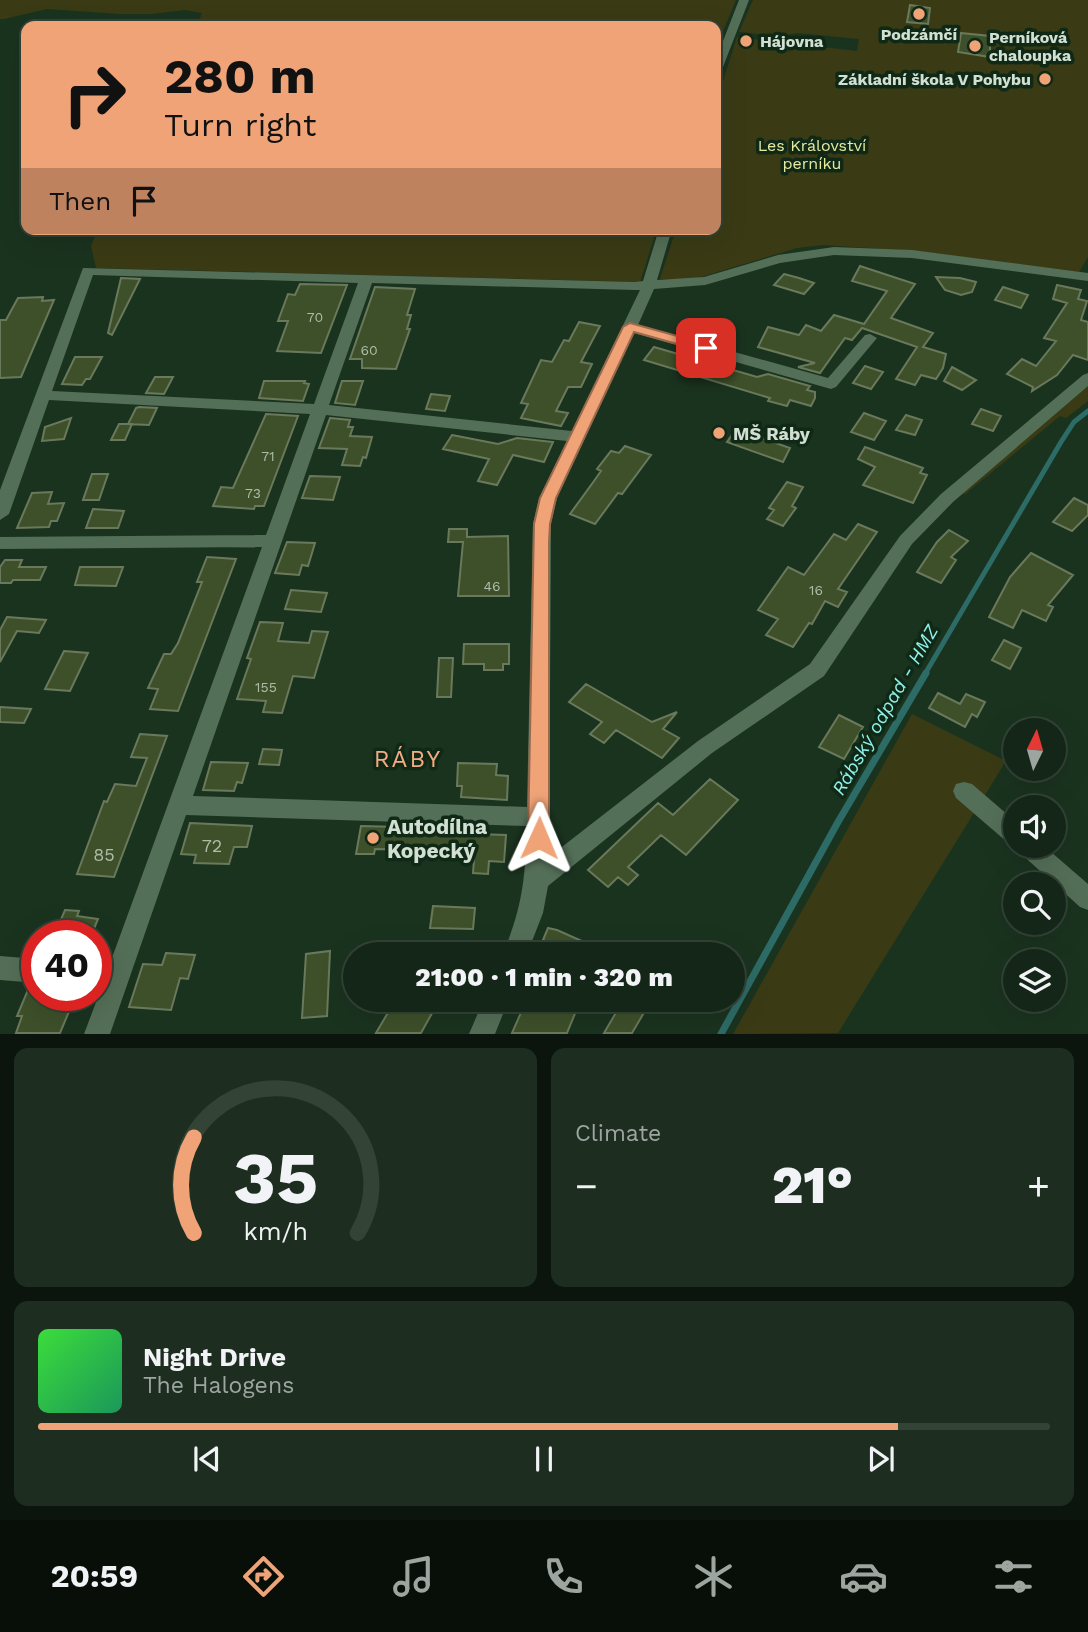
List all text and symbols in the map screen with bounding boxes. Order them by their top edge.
marker: Podzámčí [911,6,927,22]
place label: Podzámčí [881,25,958,44]
place label: Perníková chaloupka [989,28,1072,65]
place label: Hájovna [760,32,824,51]
marker: Hájovna [738,33,754,49]
marker: Perníková chaloupka [967,38,983,54]
text: 280 m [164,47,316,105]
icon: right [49,49,140,140]
place label: Základní škola V Pohybu [838,70,1031,89]
marker: Základní škola V Pohybu [1037,71,1053,87]
text: Turn right [164,106,316,144]
park label: Les Království perníku [758,136,866,173]
icon: arrive [125,182,163,220]
text: Then [49,186,111,216]
house number: 70 [307,309,323,325]
pin [676,318,736,378]
icon: arrive [687,329,725,367]
house number: 60 [360,342,378,358]
place label: MŠ Ráby [733,423,811,444]
marker: MŠ Ráby [711,425,727,441]
house number: 71 [261,448,275,464]
house number: 73 [245,485,261,501]
house number: 46 [483,578,501,594]
house number: 16 [809,582,823,598]
water label: Rábský odpad - HMZ [827,620,943,799]
house number: 155 [255,679,277,695]
north arrow [1003,718,1066,780]
map controls [1003,718,1066,1012]
district label: RÁBY [374,745,442,773]
button: sound [1003,795,1066,858]
position arrow [502,801,576,875]
place label: Autodílna Kopecký [387,814,488,863]
marker: Autodílna Kopecký [365,830,381,846]
house number: 72 [202,835,222,856]
house number: 85 [93,844,115,865]
button: search [1003,872,1066,935]
speed limit sign: 40 [21,920,112,1011]
button: layers [1003,949,1066,1012]
text: 21:00 · 1 min · 320 m [415,962,673,992]
text: Climate [575,1120,661,1147]
text: 35 [233,1136,318,1222]
text: 21° [772,1155,853,1216]
text: − [575,1164,598,1208]
text: + [1027,1164,1050,1208]
text: km/h [243,1217,308,1246]
text: Night Drive [143,1342,286,1372]
text: The Halogens [143,1372,294,1399]
icon: previous [188,1440,226,1478]
icon: pause [525,1440,563,1478]
icon: next [862,1440,900,1478]
icon: directions [239,1552,288,1601]
icon: music [389,1552,438,1601]
icon: phone [539,1552,588,1601]
icon: climate [689,1552,738,1601]
icon: car [839,1552,888,1601]
icon: filters [989,1552,1038,1601]
text: 20:59 [50,1557,138,1595]

